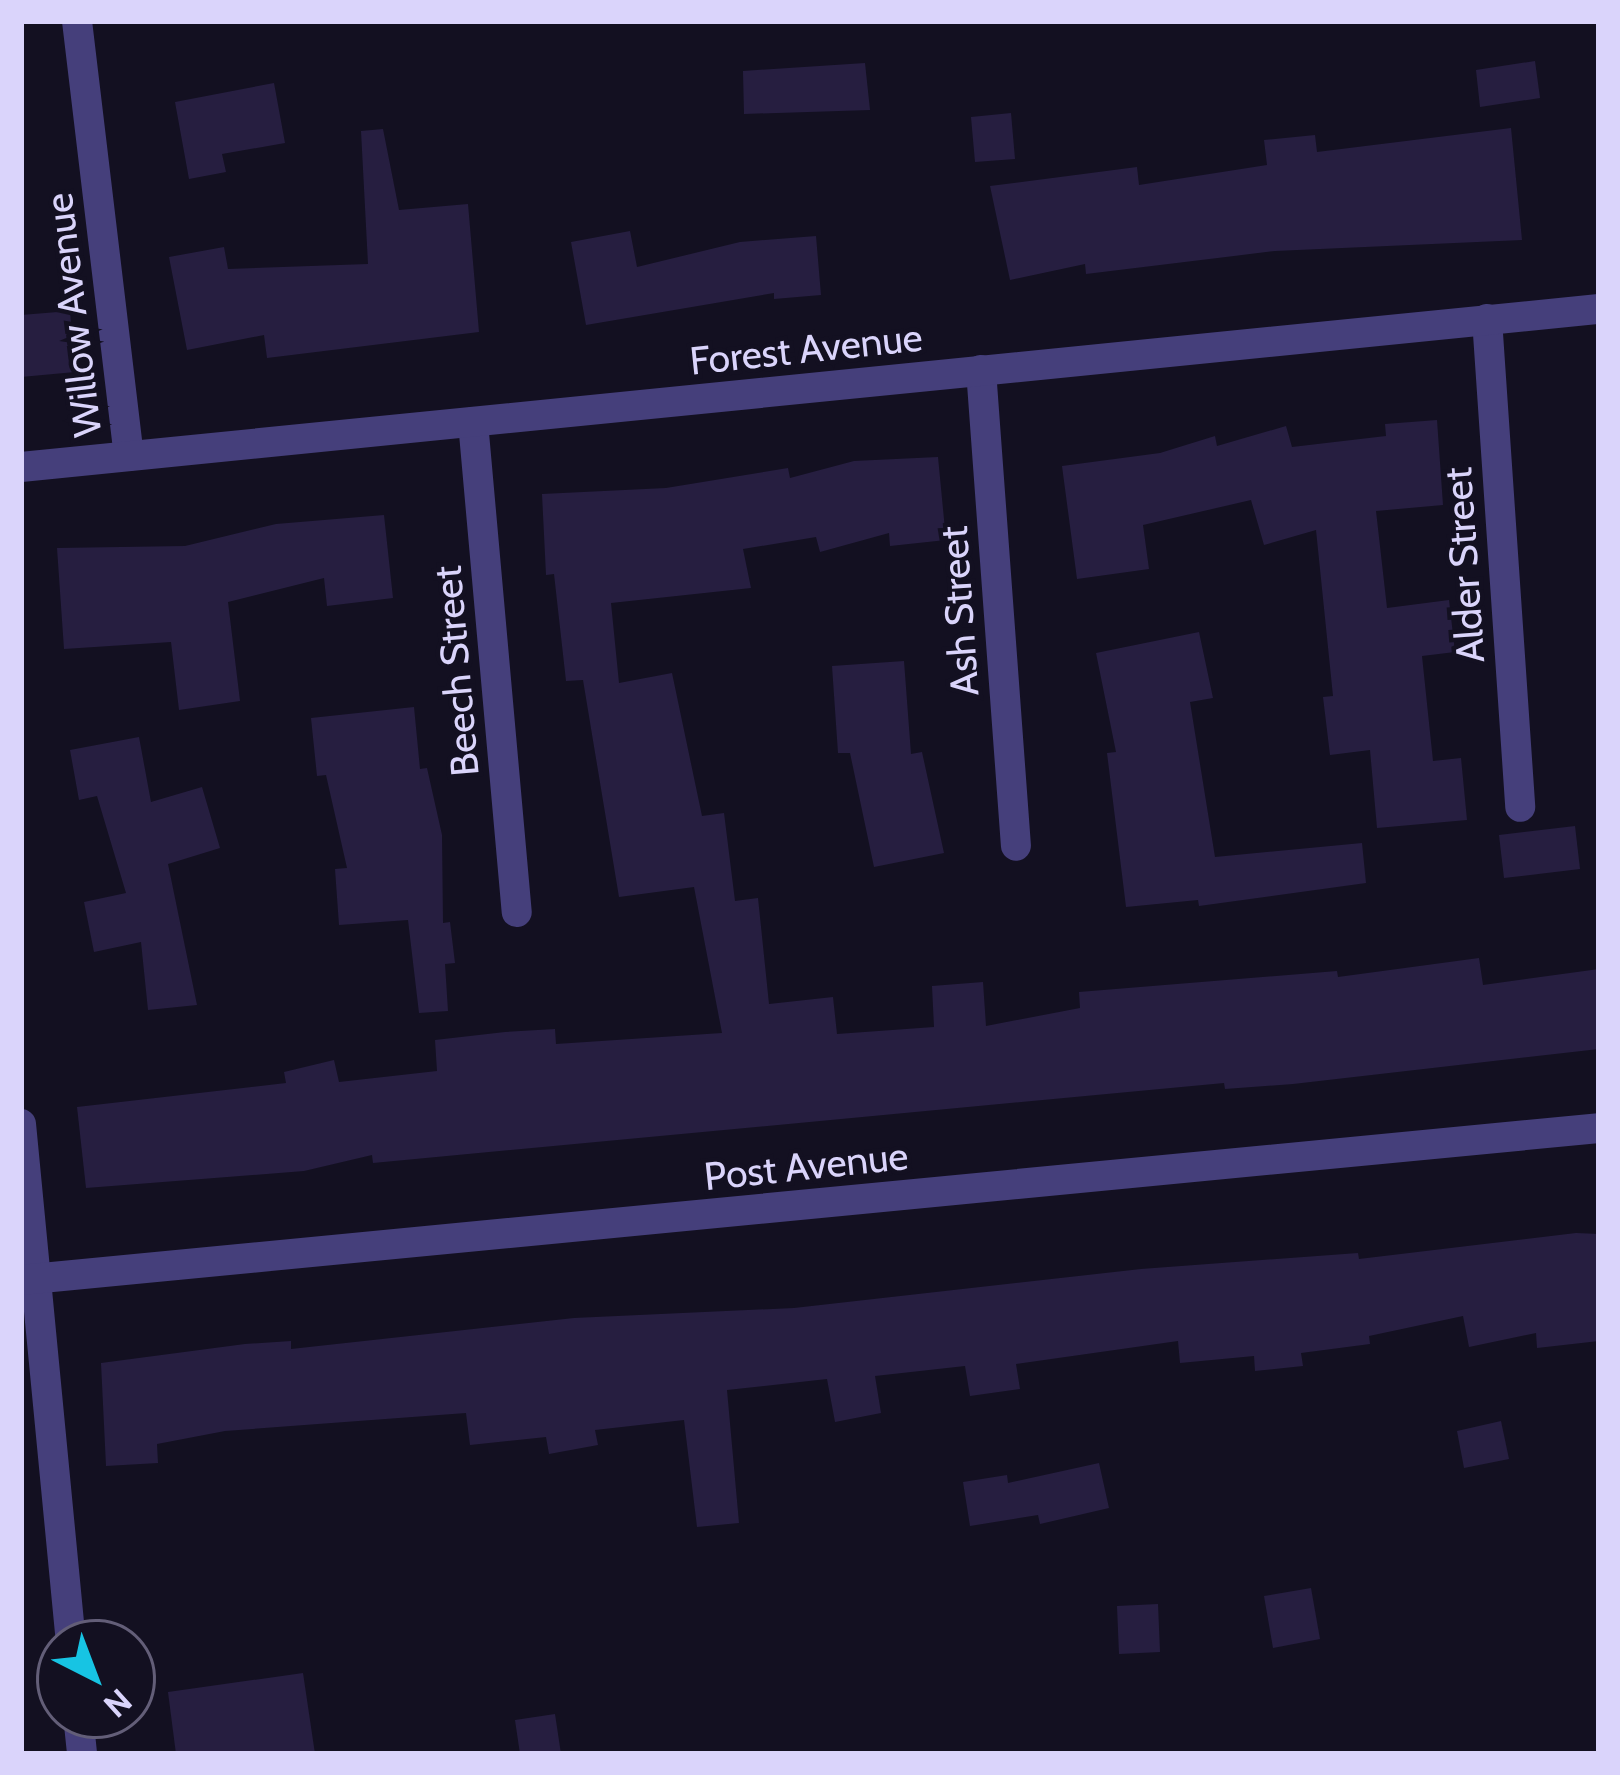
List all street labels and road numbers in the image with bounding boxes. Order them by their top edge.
street label: Willow Avenue [35,190,111,440]
street label: Forest Avenue [687,314,925,384]
street label: Alder Street [1434,466,1494,664]
street label: Ash Street [930,524,988,698]
street label: Beech Street [423,564,489,778]
street label: Post Avenue [702,1132,910,1200]

